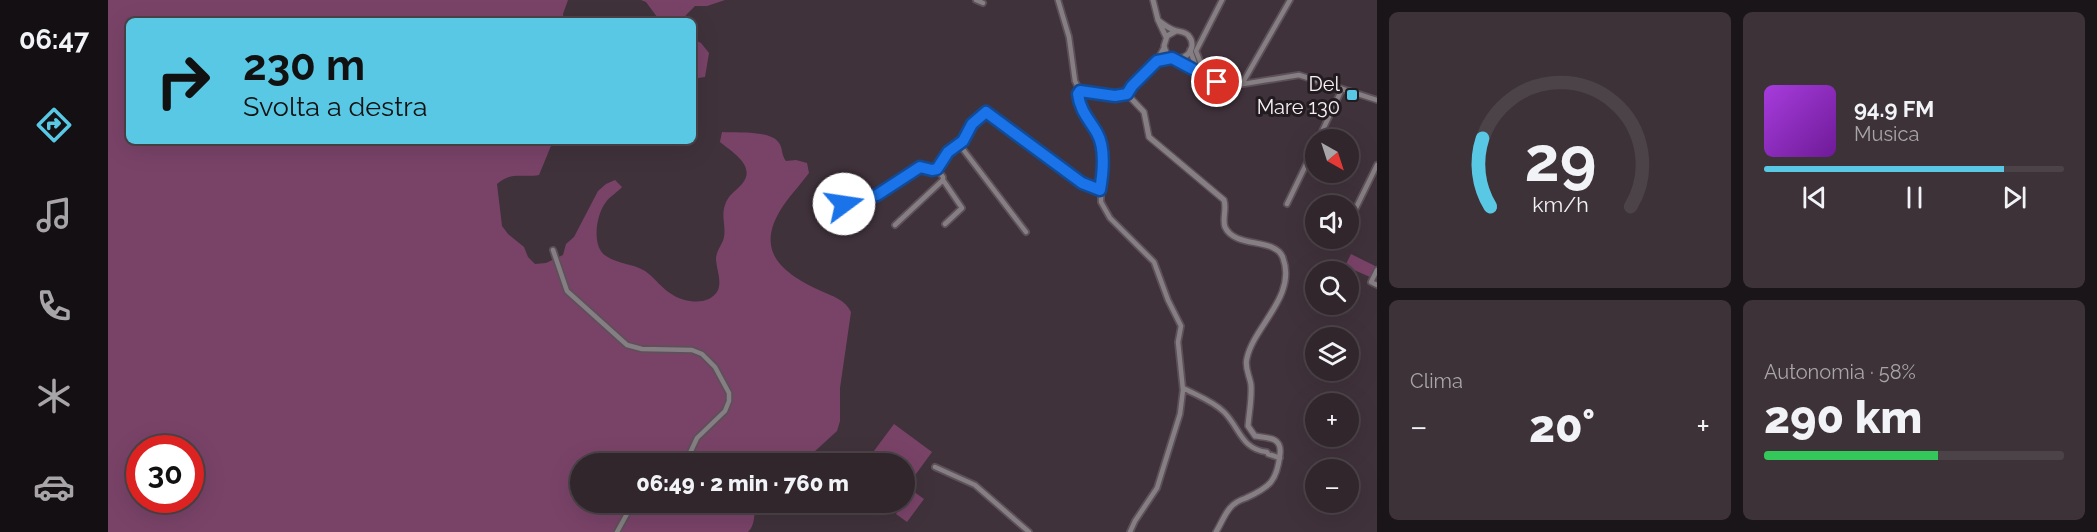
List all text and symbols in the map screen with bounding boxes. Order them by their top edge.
text: 06:47 [19,24,89,55]
text: 230 m [243,41,365,90]
icon: right [144,42,222,120]
pin [1191,56,1242,107]
icon: arrive [1200,65,1233,98]
place label: Del Mare 130 [1257,72,1341,119]
marker: Del Mare 130 [1345,88,1359,102]
text: Svolta a destra [243,91,427,122]
text: 94.9 FM [1854,96,1934,122]
icon: directions [33,104,75,146]
text: 29 [1524,122,1596,196]
text: Musica [1854,122,1919,146]
north arrow [1305,129,1359,183]
map controls [1305,129,1359,513]
position arrow [812,172,876,236]
icon: previous [1798,181,1831,214]
icon: pause [1898,181,1931,214]
icon: next [1998,181,2031,214]
text: km/h [1532,192,1588,217]
icon: music [33,194,75,236]
button: sound [1305,195,1359,249]
button: search [1305,261,1359,315]
icon: phone [33,285,75,327]
button: layers [1305,327,1359,381]
text: Autonomia · 58% [1764,360,1916,384]
text: Clima [1410,369,1463,393]
icon: climate [33,375,75,417]
text: 290 km [1764,391,1922,444]
button: + [1305,393,1359,447]
text: 20° [1529,400,1595,453]
text: − [1410,407,1428,446]
text: + [1696,407,1710,446]
speed limit sign: 30 [126,435,204,513]
button: − [1305,459,1359,513]
icon: car [33,466,75,508]
text: 06:49 · 2 min · 760 m [636,470,849,496]

